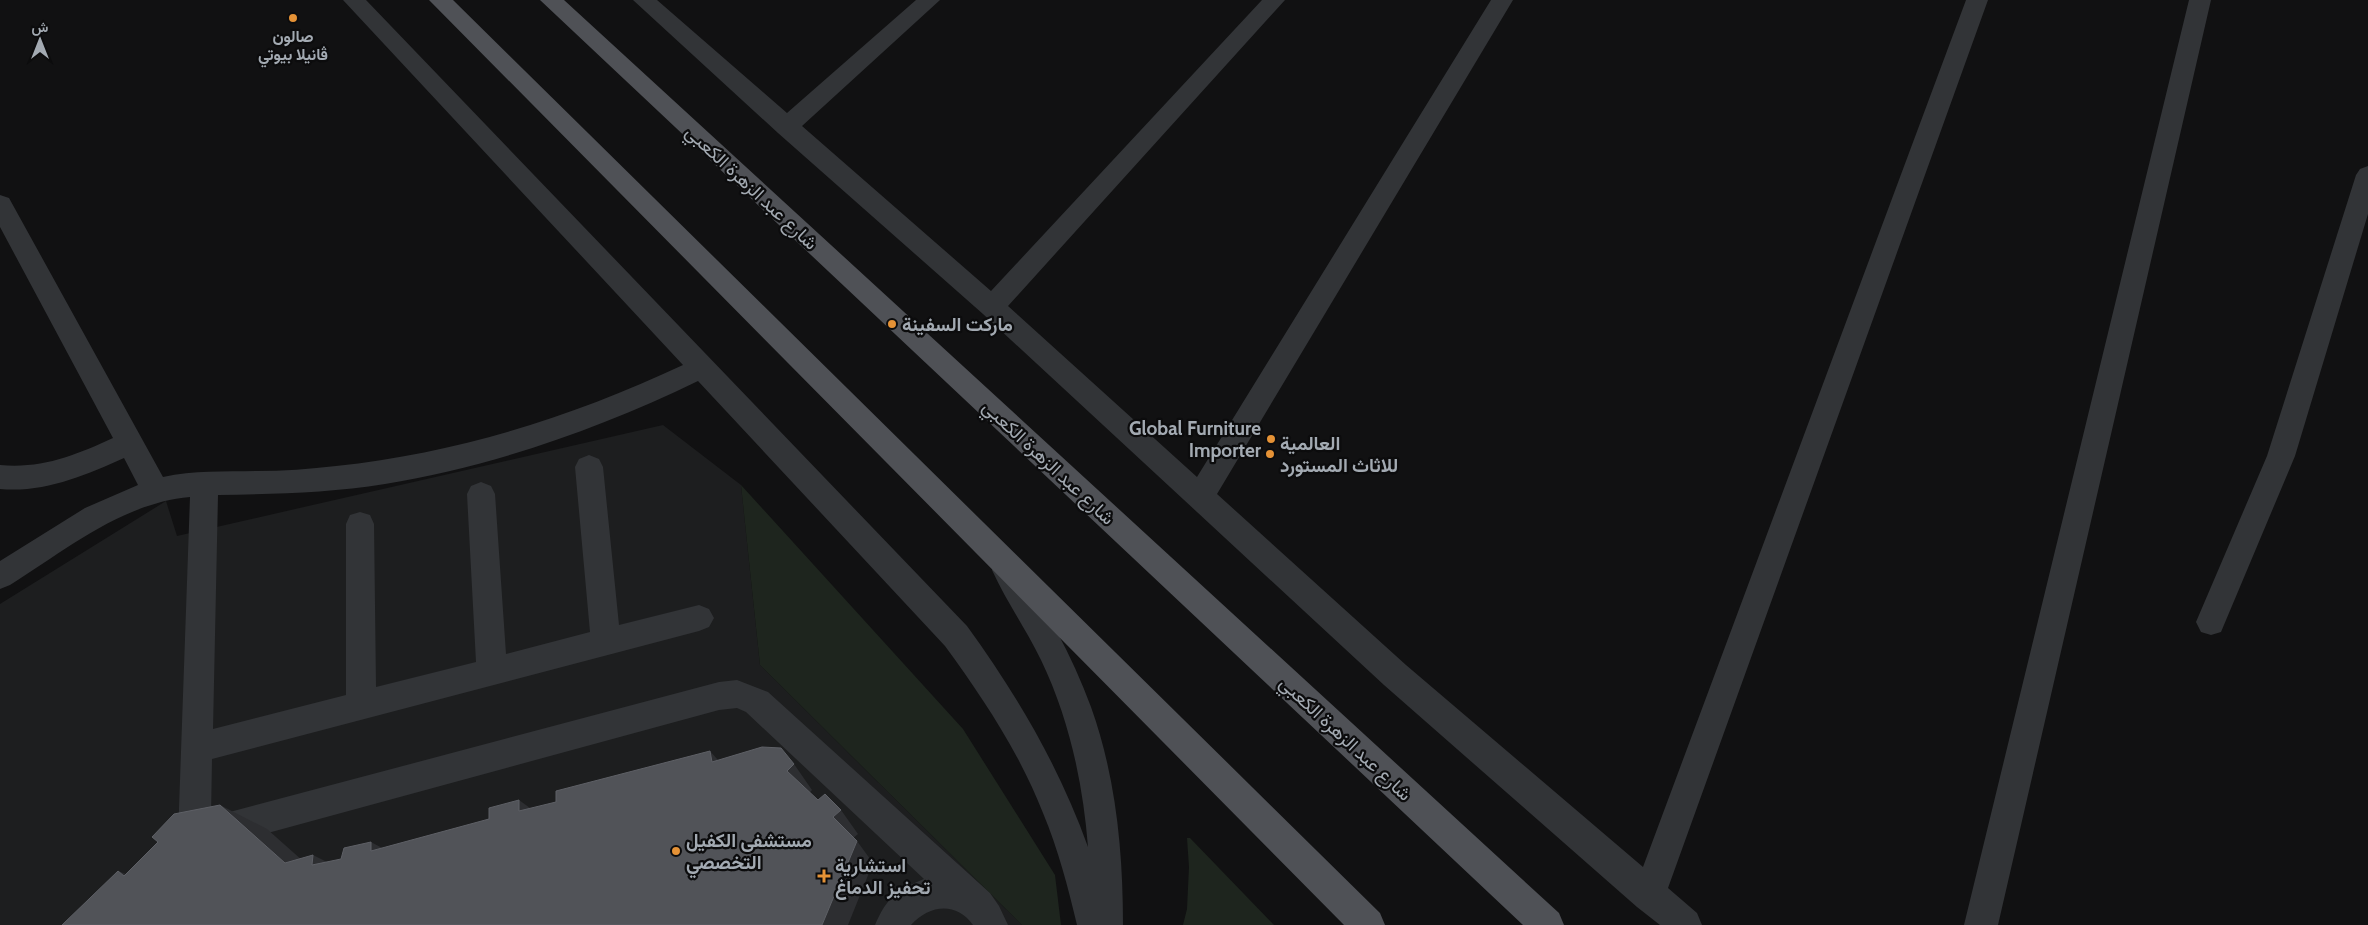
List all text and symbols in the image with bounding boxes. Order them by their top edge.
marker: صالون ڤانيلا بيوتي [287,12,299,24]
north arrow [15,15,65,65]
text: ش [32,18,49,36]
place label: صالون ڤانيلا بيوتي [258,27,328,68]
street label: شارع عبد الزهرة الكعبي [678,120,823,258]
place label: ماركت السفينة [902,313,1013,337]
marker: ماركت السفينة [886,318,898,330]
street label: شارع عبد الزهرة الكعبي [975,395,1120,533]
place label: Global Furniture Importer [1129,417,1262,462]
place label: العالمية للاثاث المستورد [1280,432,1398,478]
marker: Global Furniture Importer [1265,433,1277,445]
marker: العالمية للاثاث المستورد [1264,448,1276,460]
street label: شارع عبد الزهرة الكعبي [1272,671,1417,809]
place label: مستشفى الكفيل التخصصي [686,829,812,879]
marker: مستشفى الكفيل التخصصي [670,845,682,857]
place label: استشارية تحفيز الدماغ [835,854,931,900]
marker: استشارية تحفيز الدماغ [817,869,831,883]

